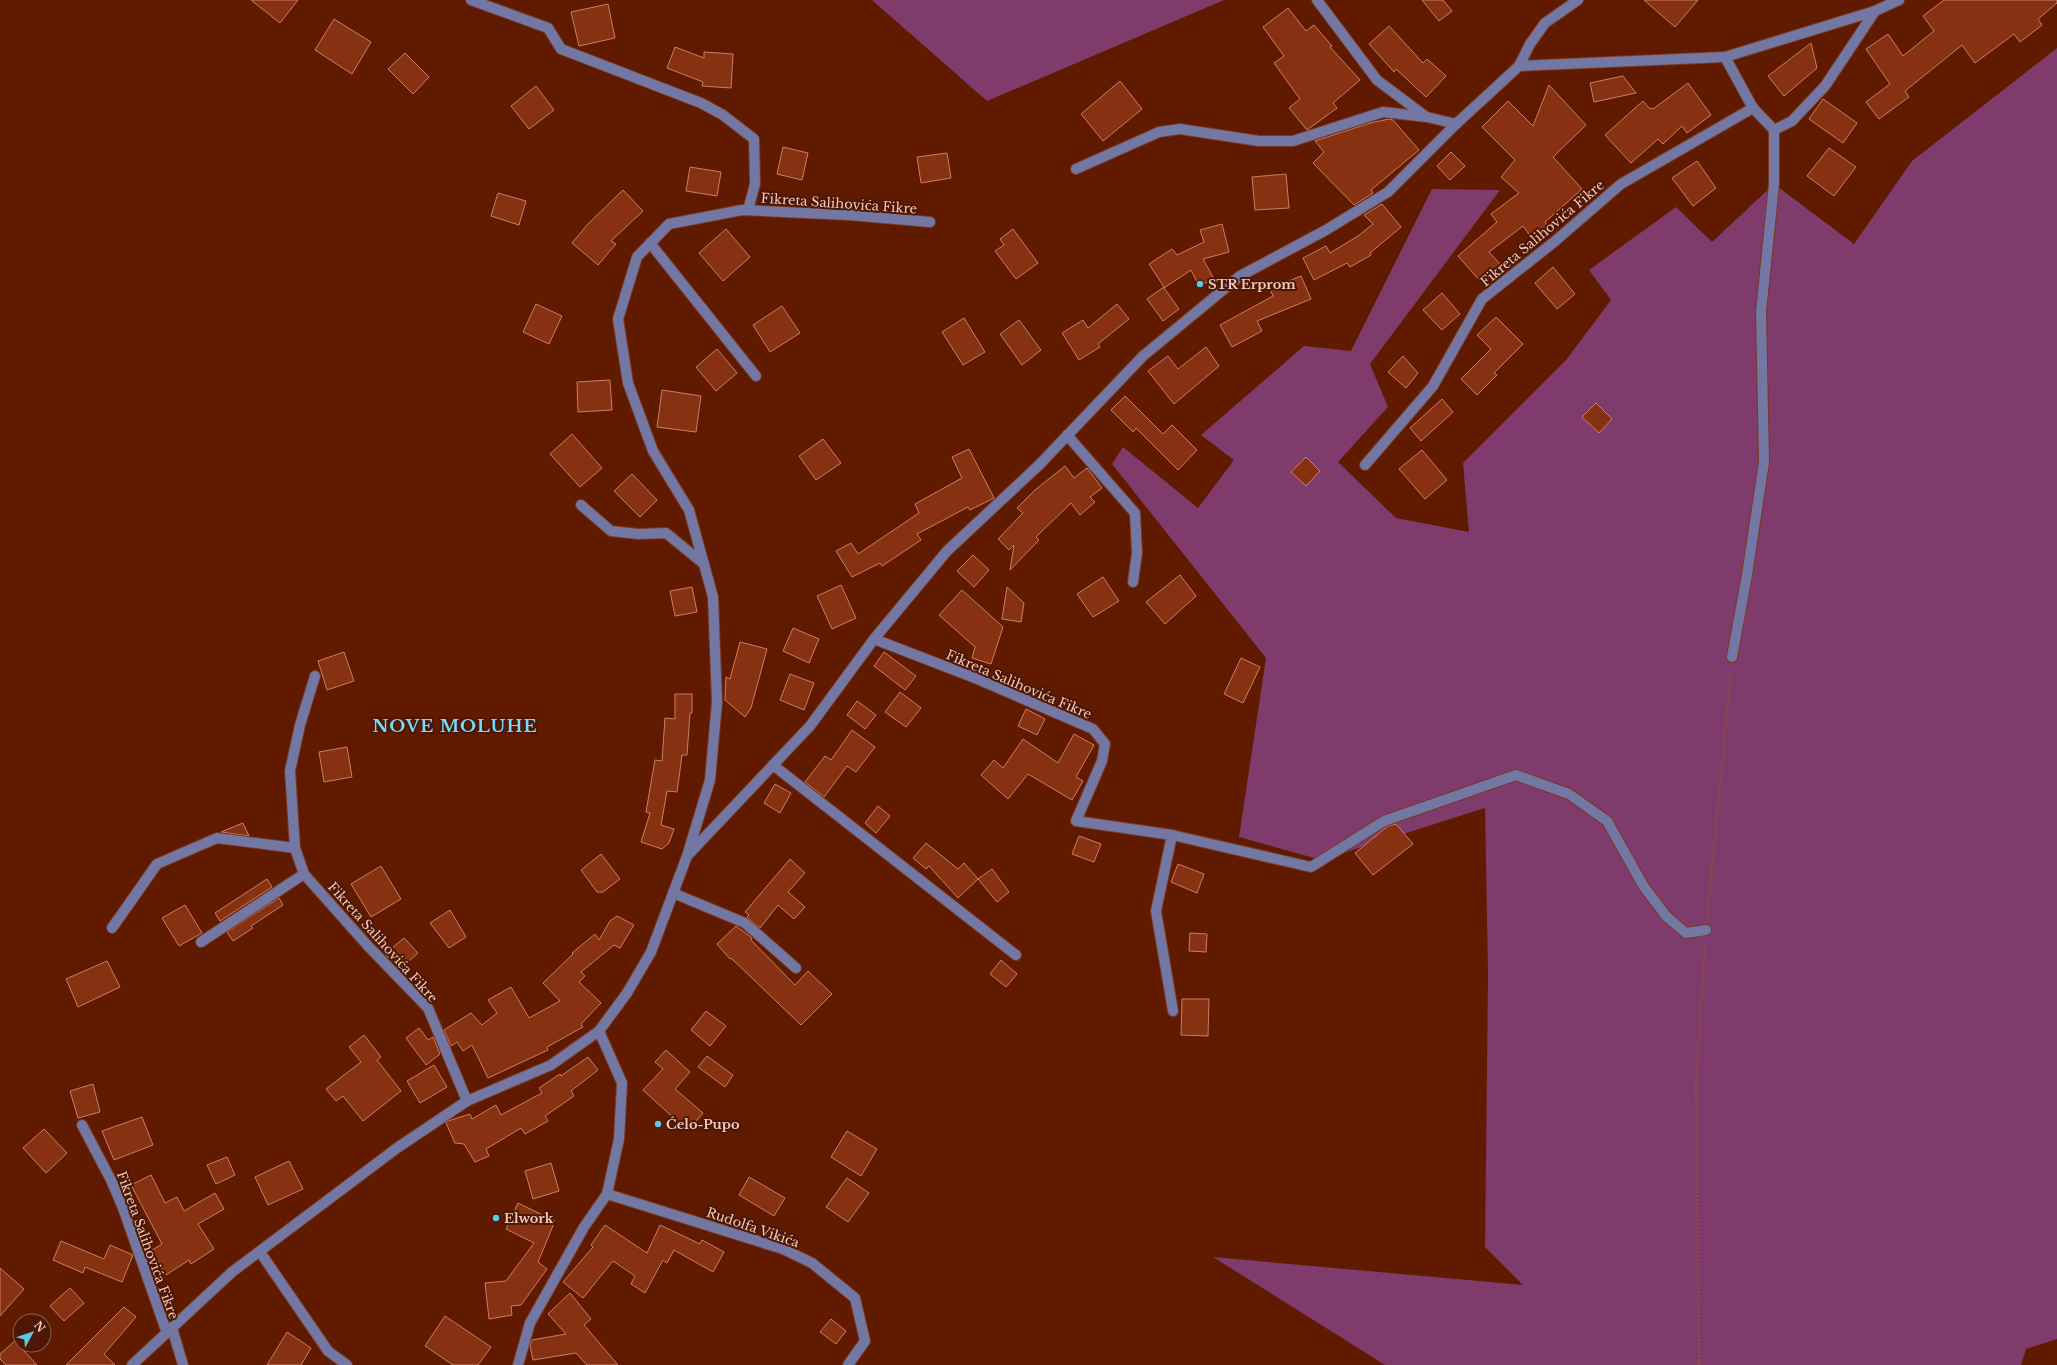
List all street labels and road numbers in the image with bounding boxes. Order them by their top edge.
street label: Fikreta Salihovića Fikre [1477,177,1608,290]
street label: Fikreta Salihovića Fikre [760,190,918,217]
street label: Fikreta Salihovića Fikre [943,646,1094,723]
street label: Fikreta Salihovića Fikre [324,878,441,1006]
street label: Fikreta Salihovića Fikre [113,1169,182,1322]
street label: Rudolfa Vikića [704,1204,802,1252]

